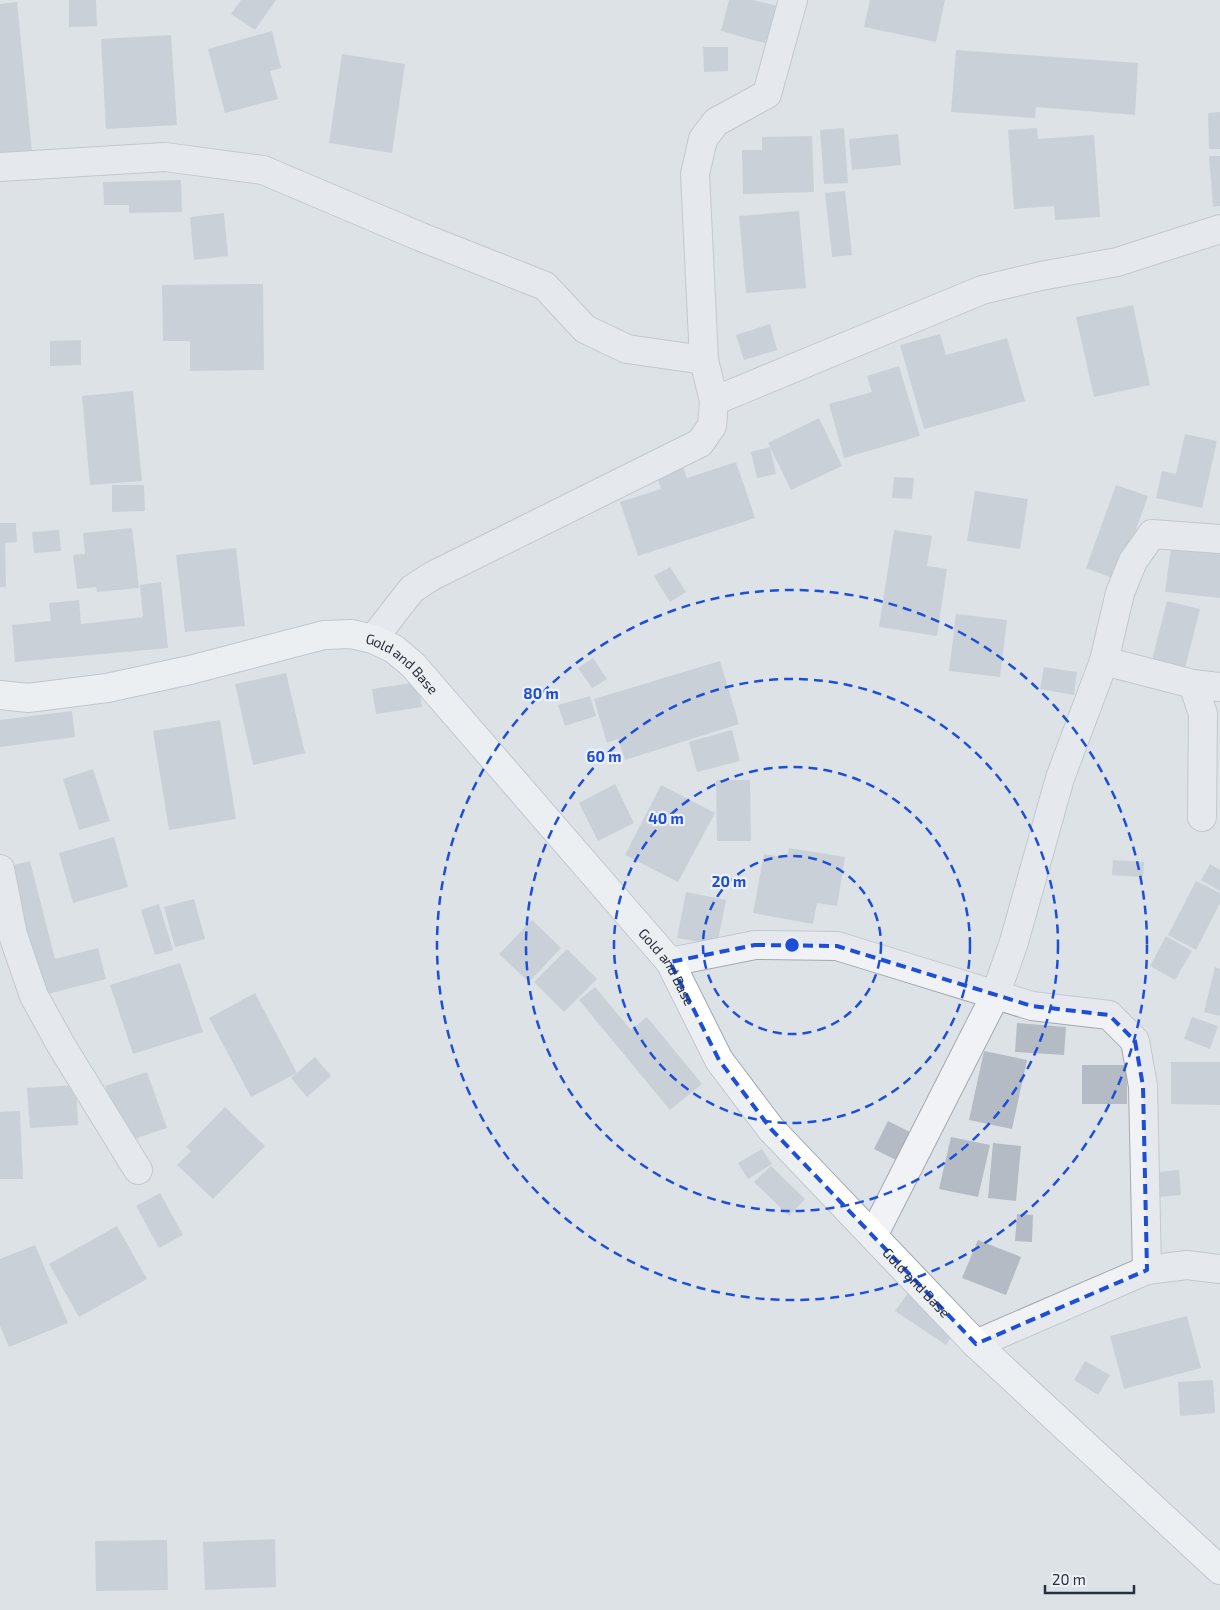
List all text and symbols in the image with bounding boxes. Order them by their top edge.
street label: Gold and Base [364,629,442,697]
text: 80 m [523,684,559,702]
text: 60 m [587,747,621,765]
text: 40 m [648,809,684,827]
text: 20 m [712,872,746,890]
street label: Gold and Base [636,924,699,1008]
centre of rings [783,936,801,954]
street label: Gold and Base [880,1244,954,1320]
scale bar [1045,1562,1134,1594]
text: 20 m [1052,1570,1086,1588]

